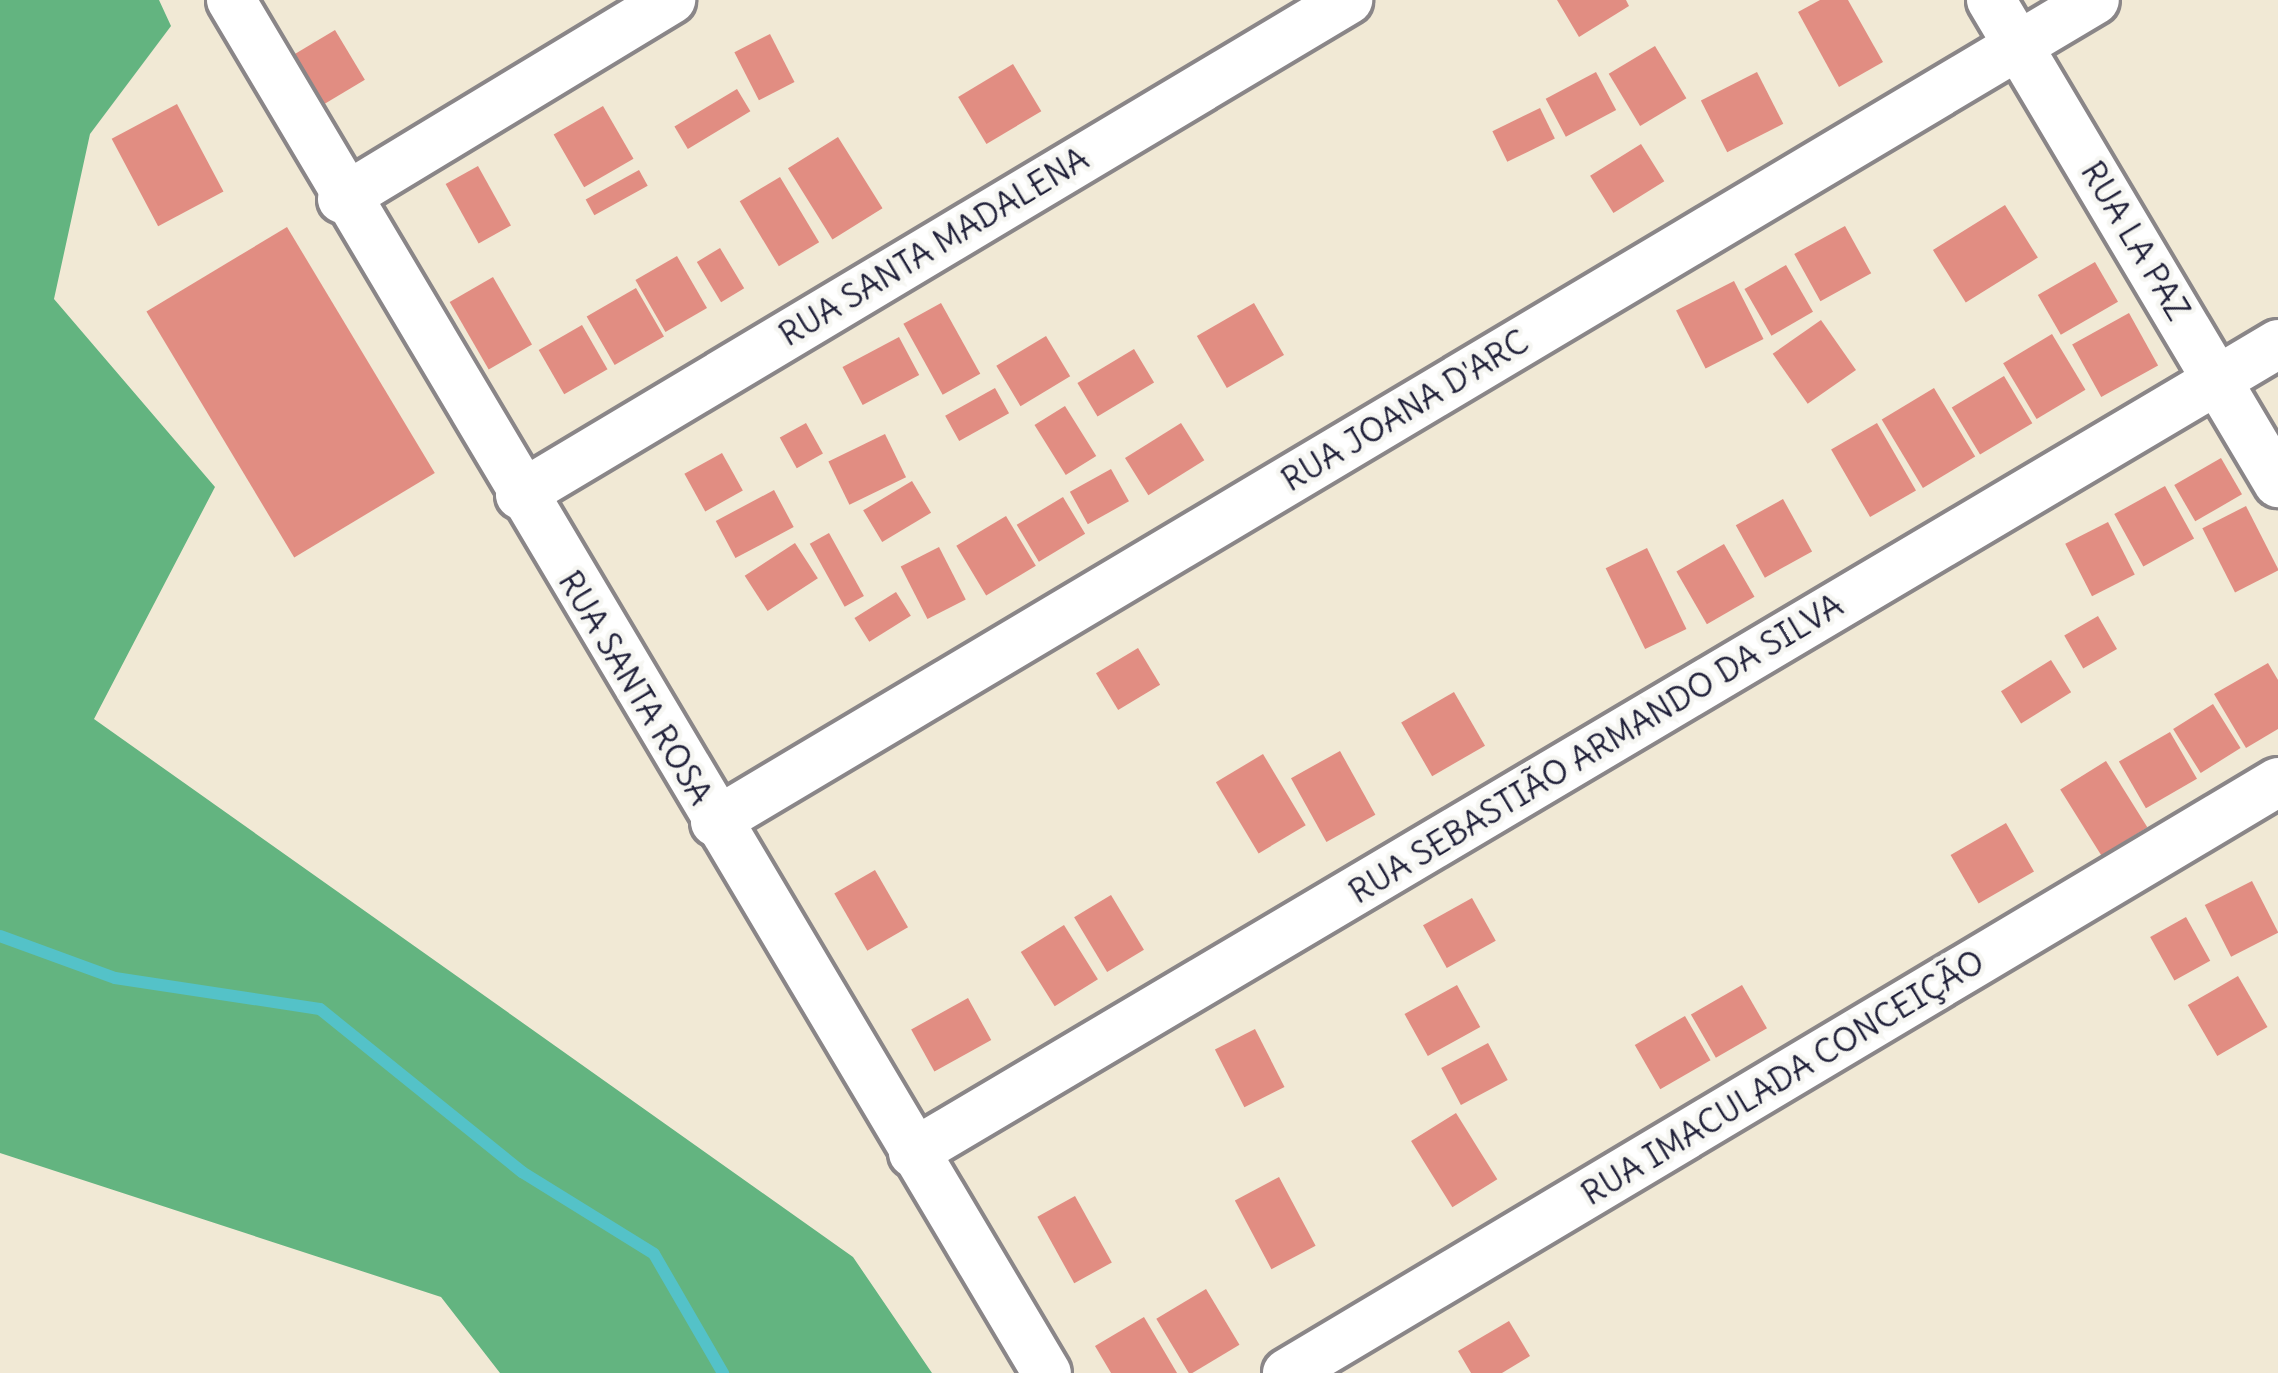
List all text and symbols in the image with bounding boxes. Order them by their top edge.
street label: RUA SANTA MADALENA [772,139,1096,355]
street label: RUA LA PAZ [2072,154,2198,328]
street label: RUA JOANA D'ARC [1275,322,1535,500]
street label: RUA SANTA ROSA [550,564,720,812]
street label: RUA SEBASTIÃO ARMANDO DA SILVA [1342,586,1850,912]
street label: RUA IMACULADA CONCEIÇÃO [1575,942,1991,1214]

